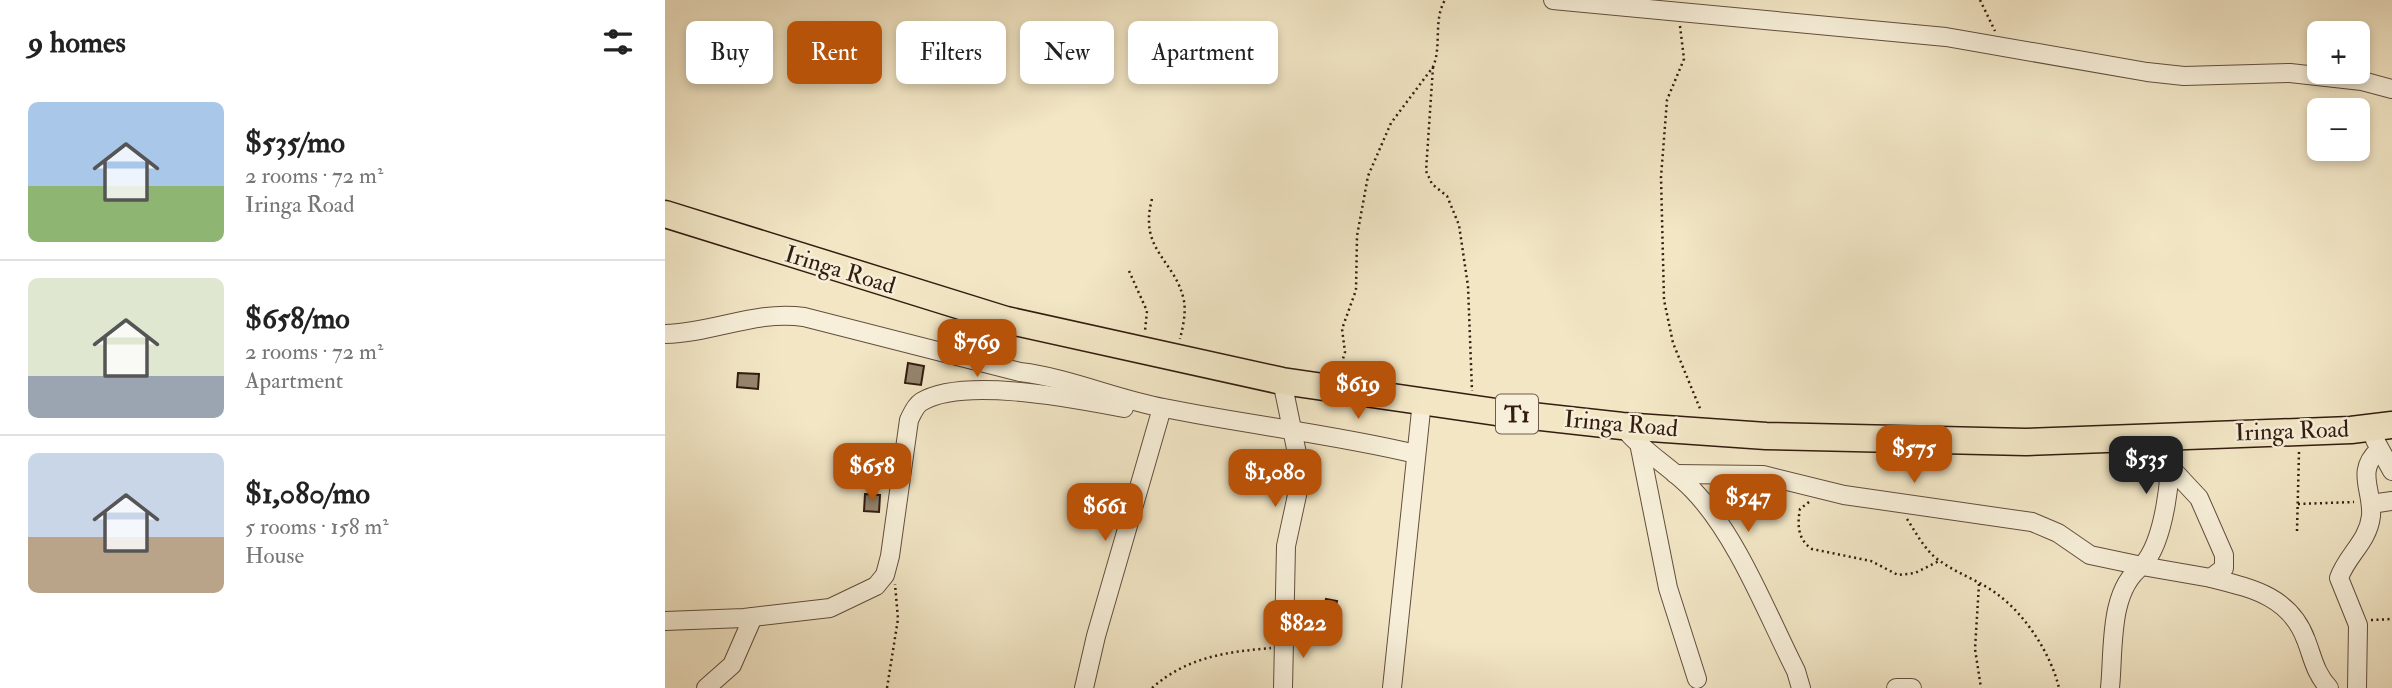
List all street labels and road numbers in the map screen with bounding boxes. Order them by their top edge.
street label: Iringa Road [781,238,899,302]
road number: T1 [1496,394,1538,434]
street label: Iringa Road [1563,404,1679,444]
street label: Iringa Road [2234,414,2350,448]

